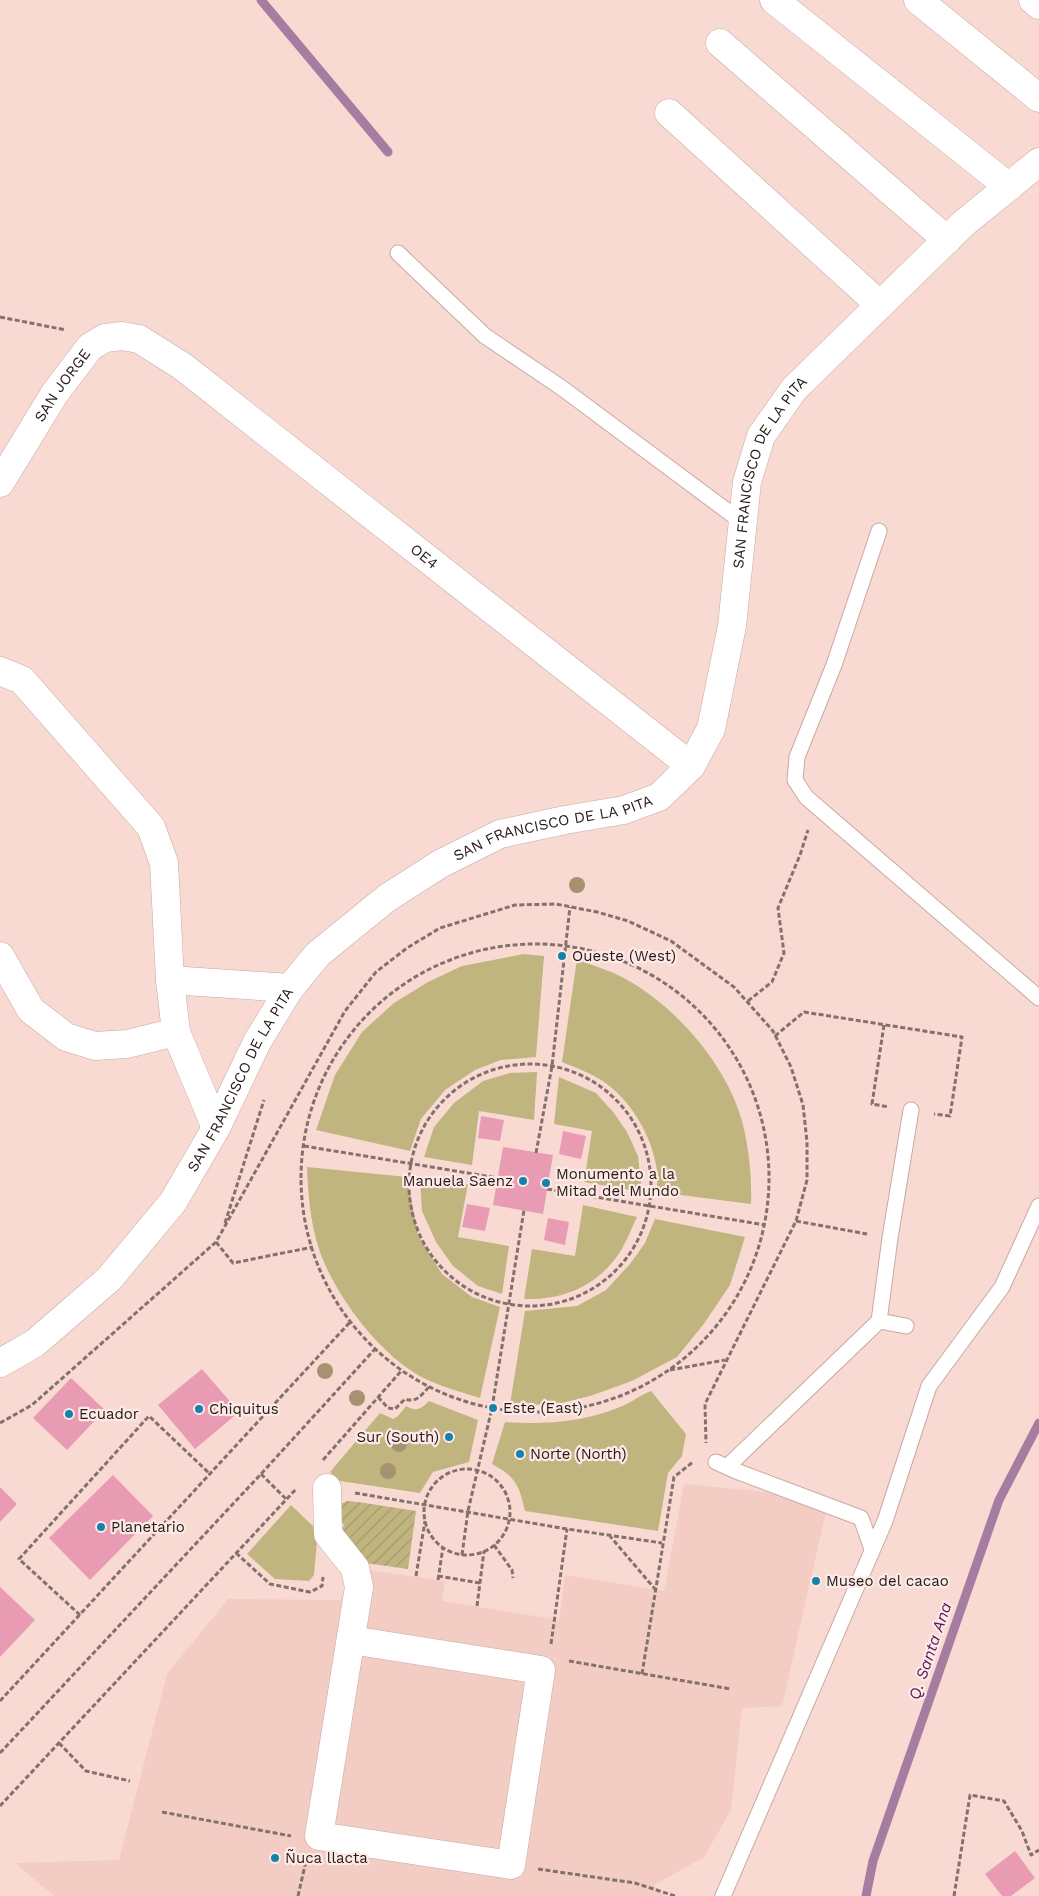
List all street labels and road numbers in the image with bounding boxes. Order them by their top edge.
street label: SAN JORGE [31,345,94,425]
street label: SAN FRANCISCO DE LA PITA [729,372,811,569]
street label: OE4 [407,540,442,573]
street label: SAN FRANCISCO DE LA PITA [451,791,655,865]
street label: SAN FRANCISCO DE LA PITA [183,984,297,1175]

